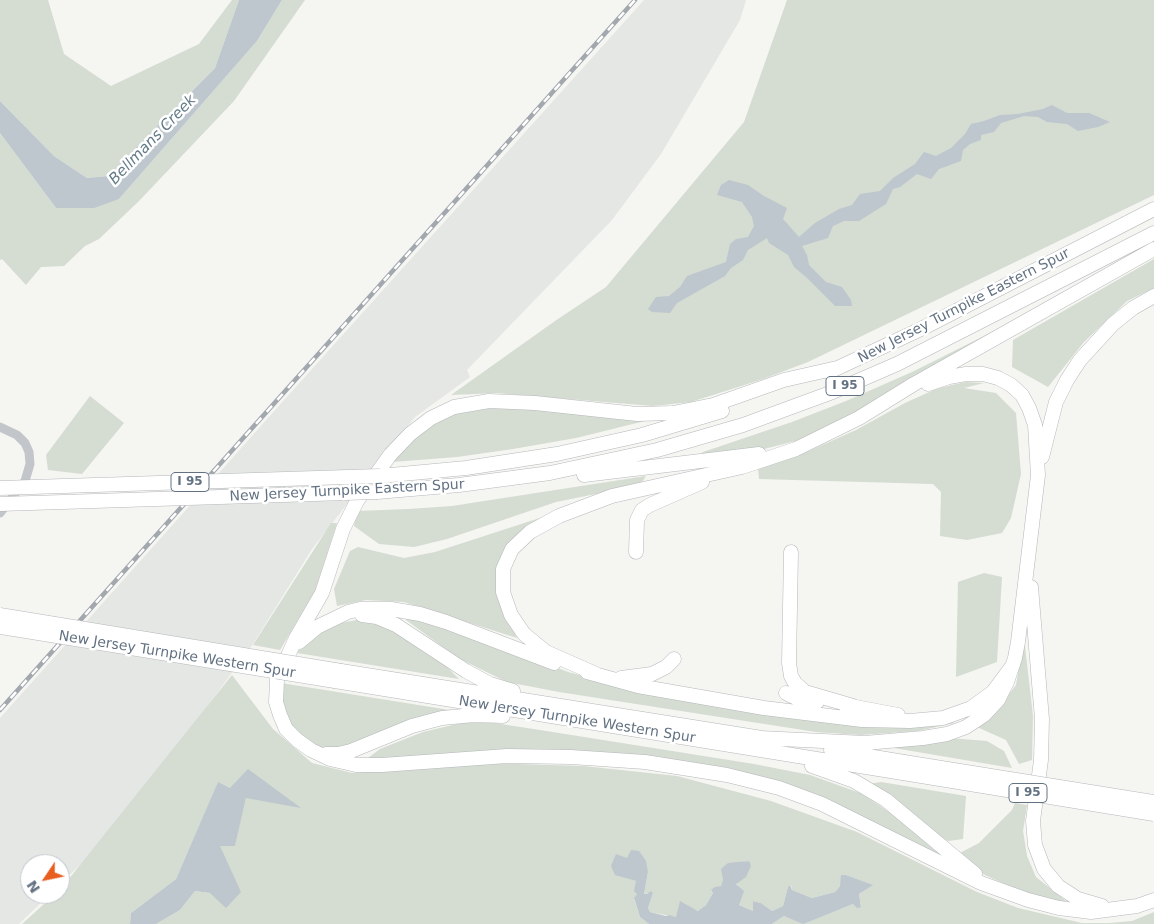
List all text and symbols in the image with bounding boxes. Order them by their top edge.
water label: Bellmans Creek [106,91,200,189]
street label: New Jersey Turnpike Eastern Spur [855,245,1073,367]
road number: I 95 [826,376,864,396]
road number: I 95 [171,472,209,492]
street label: New Jersey Turnpike Eastern Spur [229,476,465,506]
street label: New Jersey Turnpike Western Spur [57,628,297,682]
street label: New Jersey Turnpike Western Spur [457,693,697,747]
road number: I 95 [1009,784,1047,802]
north arrow [20,854,70,904]
text: N [23,877,43,896]

